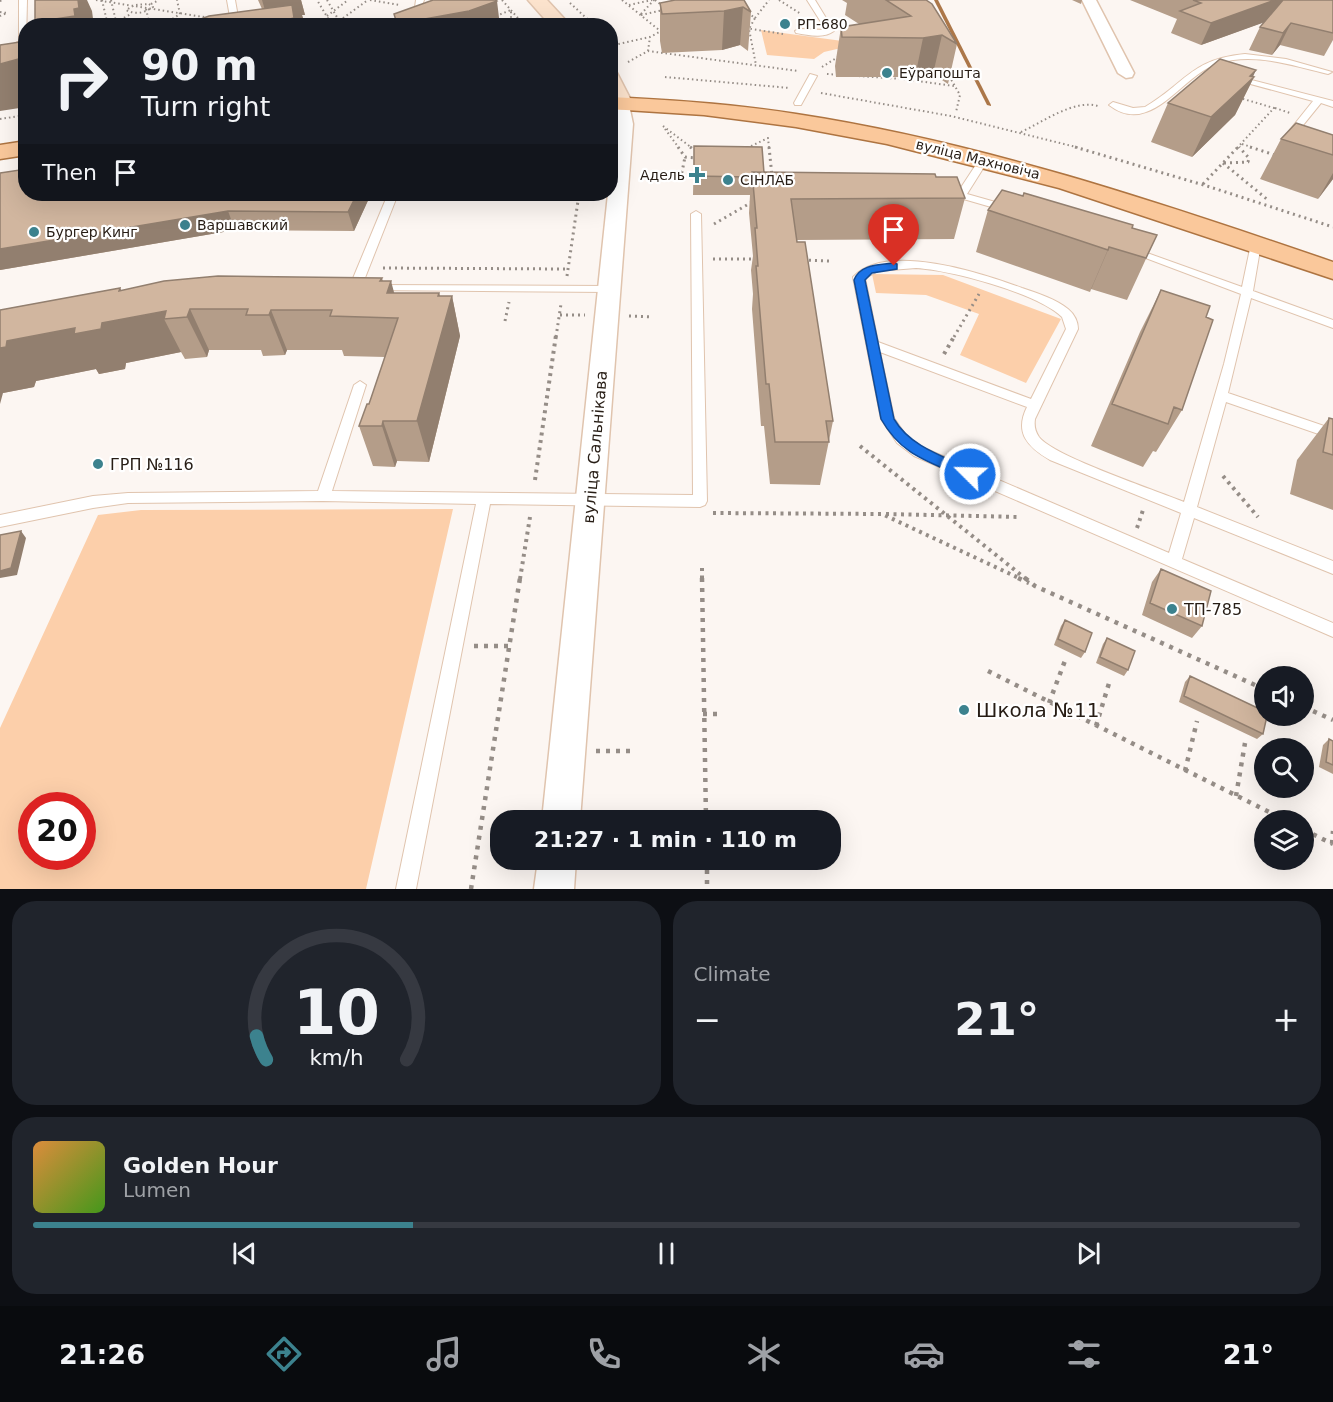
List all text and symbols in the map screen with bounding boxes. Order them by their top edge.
place label: РП-680 [797,16,848,32]
marker: РП-680 [778,17,792,31]
text: 90 m [141,41,258,90]
icon: right [42,42,120,120]
place label: Еўрапошта [899,65,981,81]
marker: Еўрапошта [880,66,894,80]
text: Turn right [141,91,270,122]
street label: вуліца Махновіча [914,136,1042,182]
icon: arrive [109,156,142,189]
text: Then [42,160,97,185]
place label: Адель [640,167,685,183]
marker: Адель [690,168,704,182]
place label: СІНЛАБ [740,172,794,188]
marker: СІНЛАБ [721,173,735,187]
pin [868,204,919,266]
icon: arrive [877,213,910,246]
place label: Варшавский [197,217,288,233]
marker: Варшавский [178,218,192,232]
place label: Бургер Кинг [46,224,138,240]
marker: Бургер Кинг [27,225,41,239]
street label: вуліца Сальнікава [579,370,611,524]
position arrow [938,442,1002,506]
place label: ГРП №116 [110,455,194,474]
marker: ГРП №116 [91,457,105,471]
place label: ТП-785 [1183,600,1242,619]
marker: ТП-785 [1165,602,1179,616]
map controls [1254,666,1314,870]
button: sound [1254,666,1314,726]
place label: Школа №11 [976,698,1099,722]
marker: Школа №11 [957,703,971,717]
button: search [1254,738,1314,798]
speed limit sign: 20 [18,792,96,870]
button: layers [1254,810,1314,870]
text: 21:27 · 1 min · 110 m [534,827,797,852]
text: Climate [694,962,770,986]
text: 10 [293,976,380,1049]
text: 21° [954,993,1039,1046]
text: − [694,1000,721,1039]
text: + [1272,1000,1300,1039]
text: km/h [309,1045,363,1070]
text: Golden Hour [123,1153,278,1178]
text: Lumen [123,1178,191,1202]
icon: previous [228,1237,261,1270]
icon: pause [650,1237,683,1270]
icon: next [1072,1237,1105,1270]
icon: directions [263,1333,305,1375]
icon: music [423,1333,465,1375]
icon: phone [583,1333,625,1375]
icon: climate [743,1333,785,1375]
icon: car [903,1333,945,1375]
icon: filters [1063,1333,1105,1375]
text: 21:26 [59,1339,145,1370]
text: 21° [1223,1339,1274,1370]

